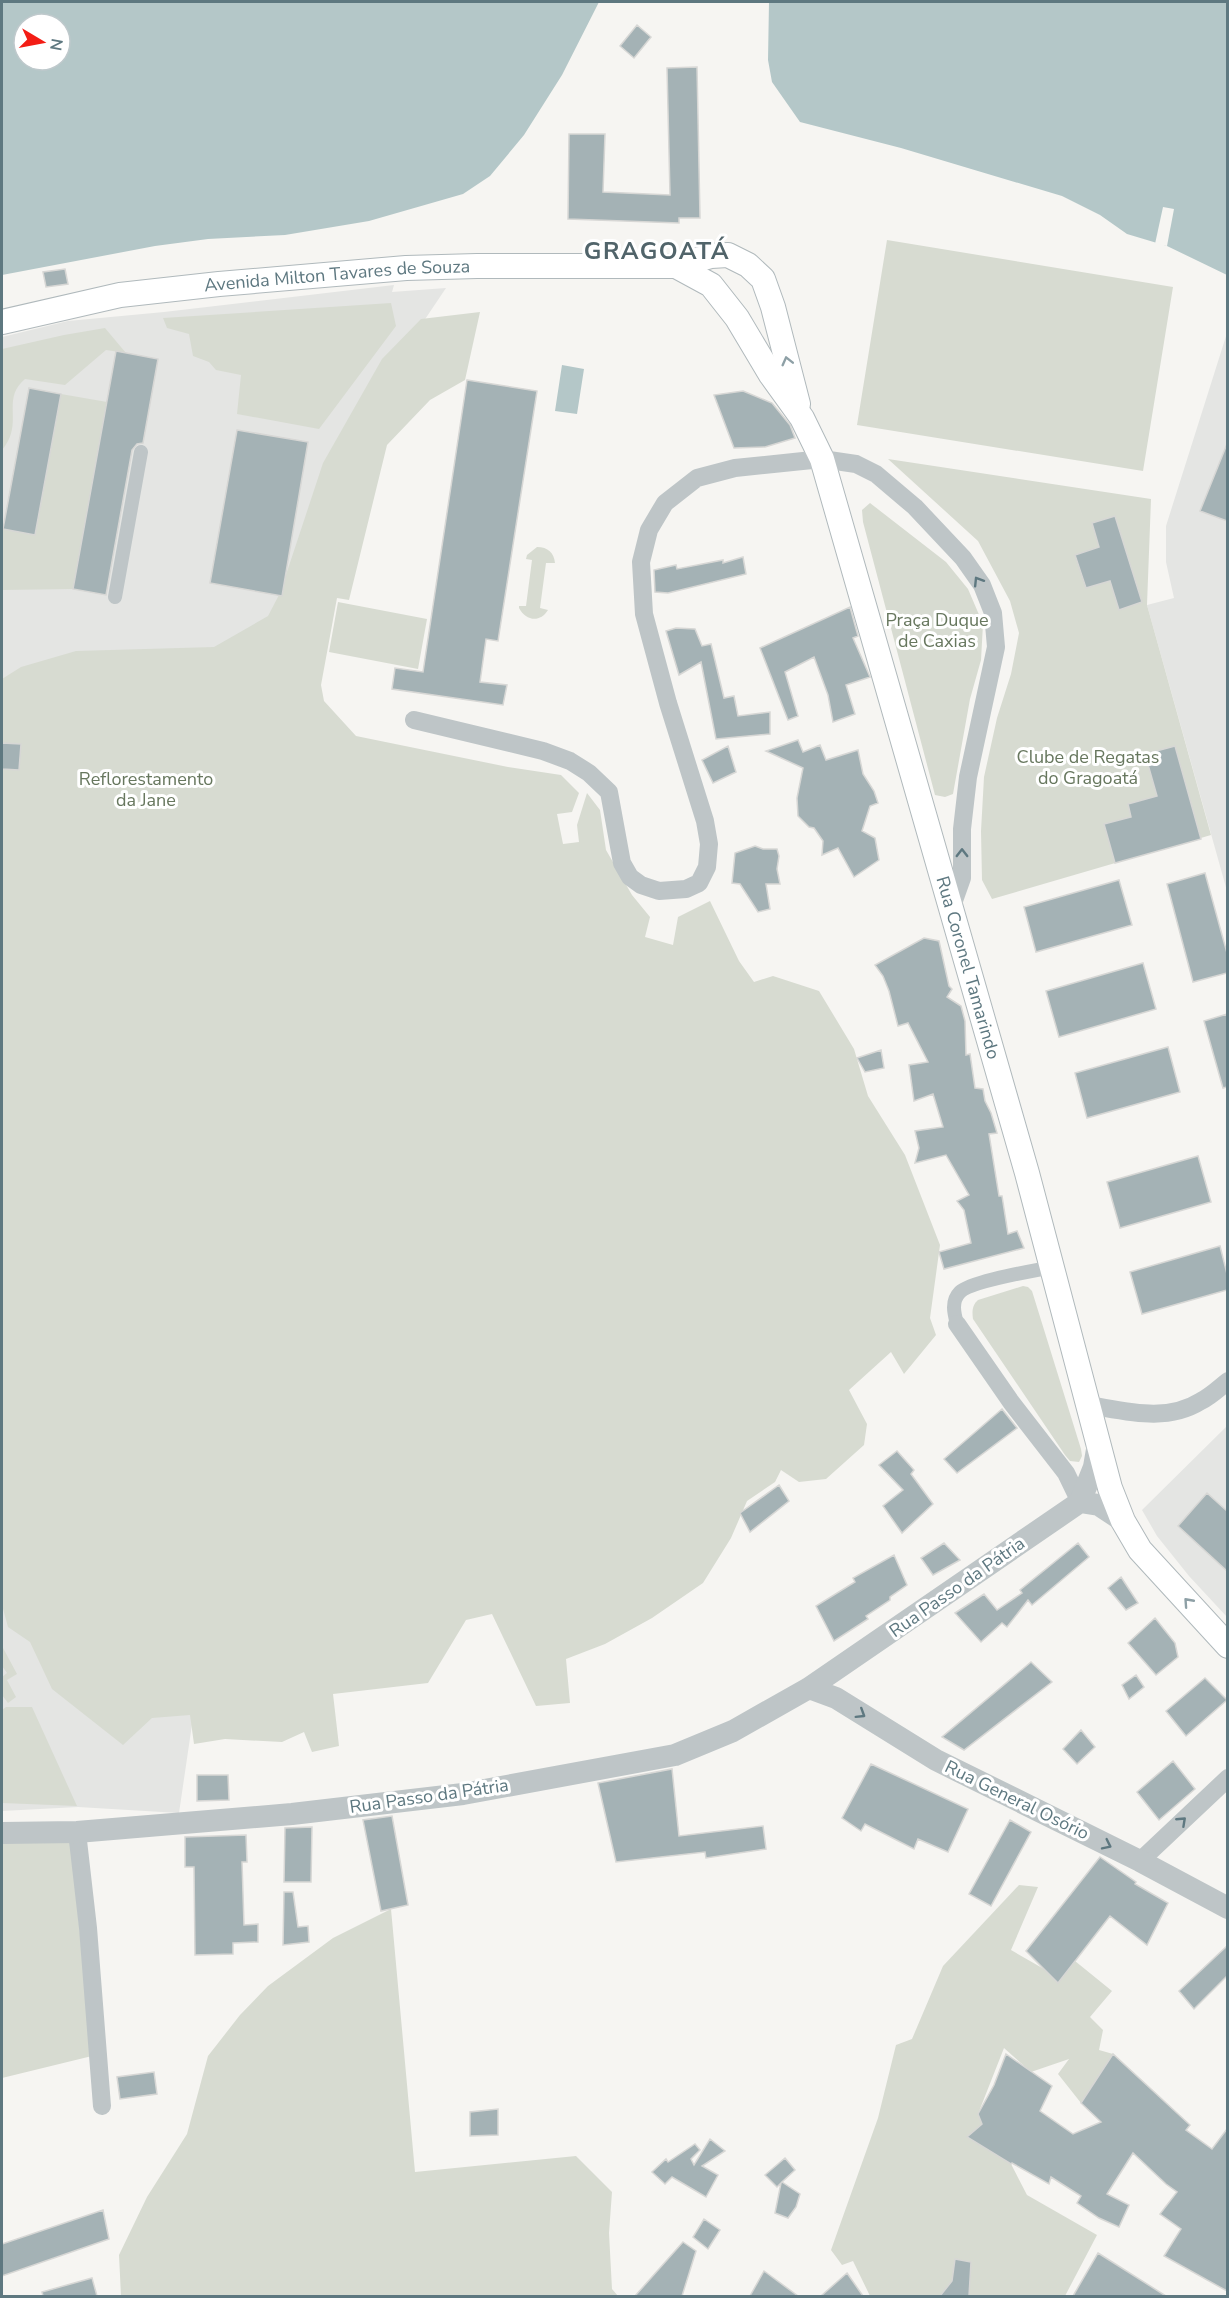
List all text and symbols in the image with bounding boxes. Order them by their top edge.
north arrow [12,12,72,72]
text: N [44,37,68,52]
district label: GRAGOATÁ [584,235,730,267]
street label: Avenida Milton Tavares de Souza [203,254,470,298]
one-way arrow [782,357,795,367]
one-way arrow [975,576,986,587]
park label: Praça Duque de Caxias [885,608,989,653]
park label: Clube de Regatas do Gragoatá [1017,745,1159,790]
park label: Reflorestamento da Jane [79,767,213,812]
one-way arrow [956,848,968,857]
street label: Rua Coronel Tamarindo [930,873,1006,1062]
street label: Rua Passo da Pátria [884,1531,1030,1643]
one-way arrow [1184,1599,1195,1609]
one-way arrow [855,1707,866,1718]
street label: Rua General Osório [941,1755,1093,1845]
street label: Rua Passo da Pátria [348,1773,510,1819]
one-way arrow [1175,1817,1186,1828]
one-way arrow [1101,1838,1112,1849]

